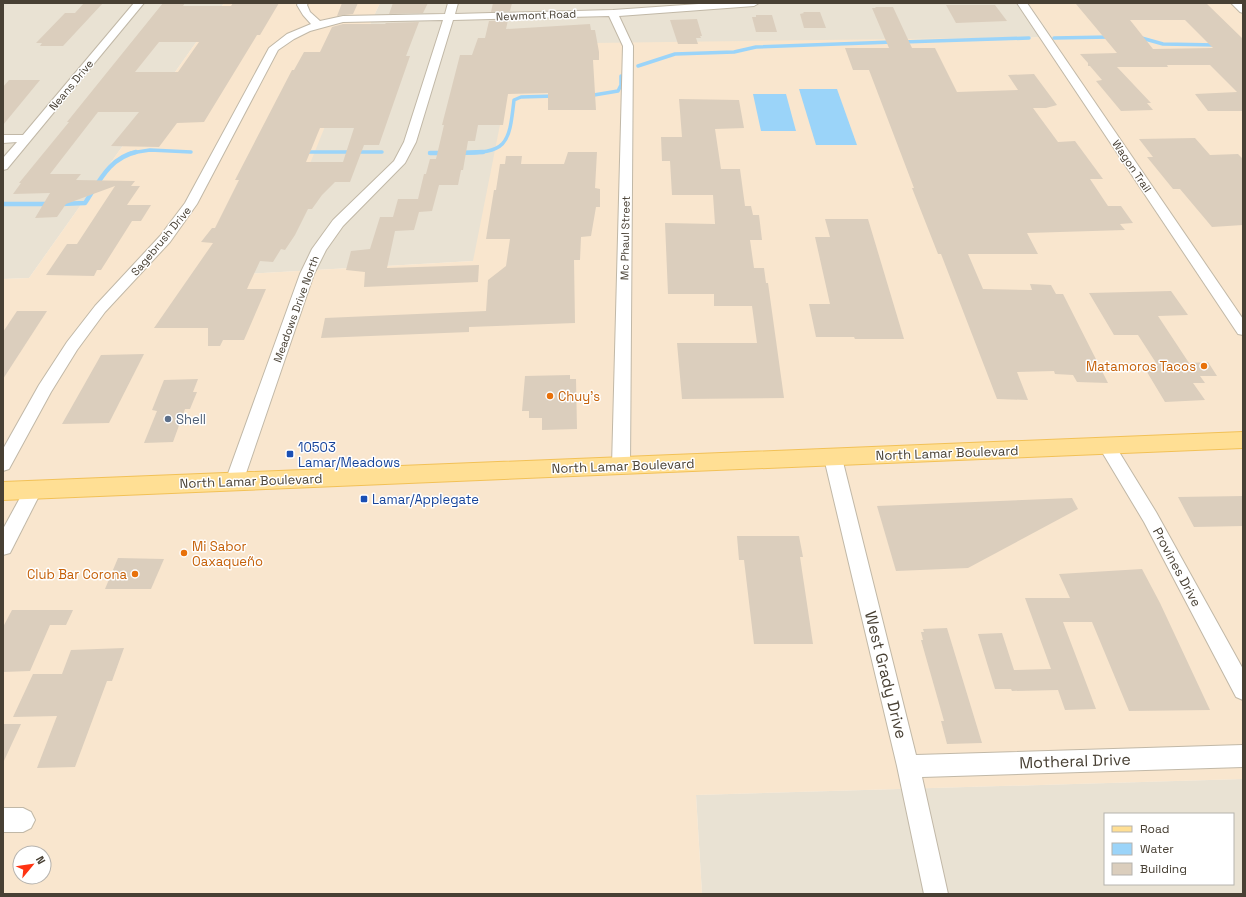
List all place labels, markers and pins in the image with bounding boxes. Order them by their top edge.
place label: Matamoros Tacos [1086,358,1196,375]
marker: Matamoros Tacos [1199,361,1209,371]
place label: Chuy's [558,388,600,405]
marker: Chuy's [545,391,555,401]
place label: Shell [176,411,206,428]
marker: Shell [163,414,173,424]
place label: 10503 Lamar/Meadows [298,439,400,471]
marker: 10503 Lamar/Meadows [285,449,295,459]
place label: Lamar/Applegate [372,491,479,508]
marker: Lamar/Applegate [359,494,369,504]
place label: Mi Sabor Oaxaqueño [192,538,263,570]
marker: Mi Sabor Oaxaqueño [179,548,189,558]
place label: Club Bar Corona [27,566,128,583]
marker: Club Bar Corona [130,569,140,579]

